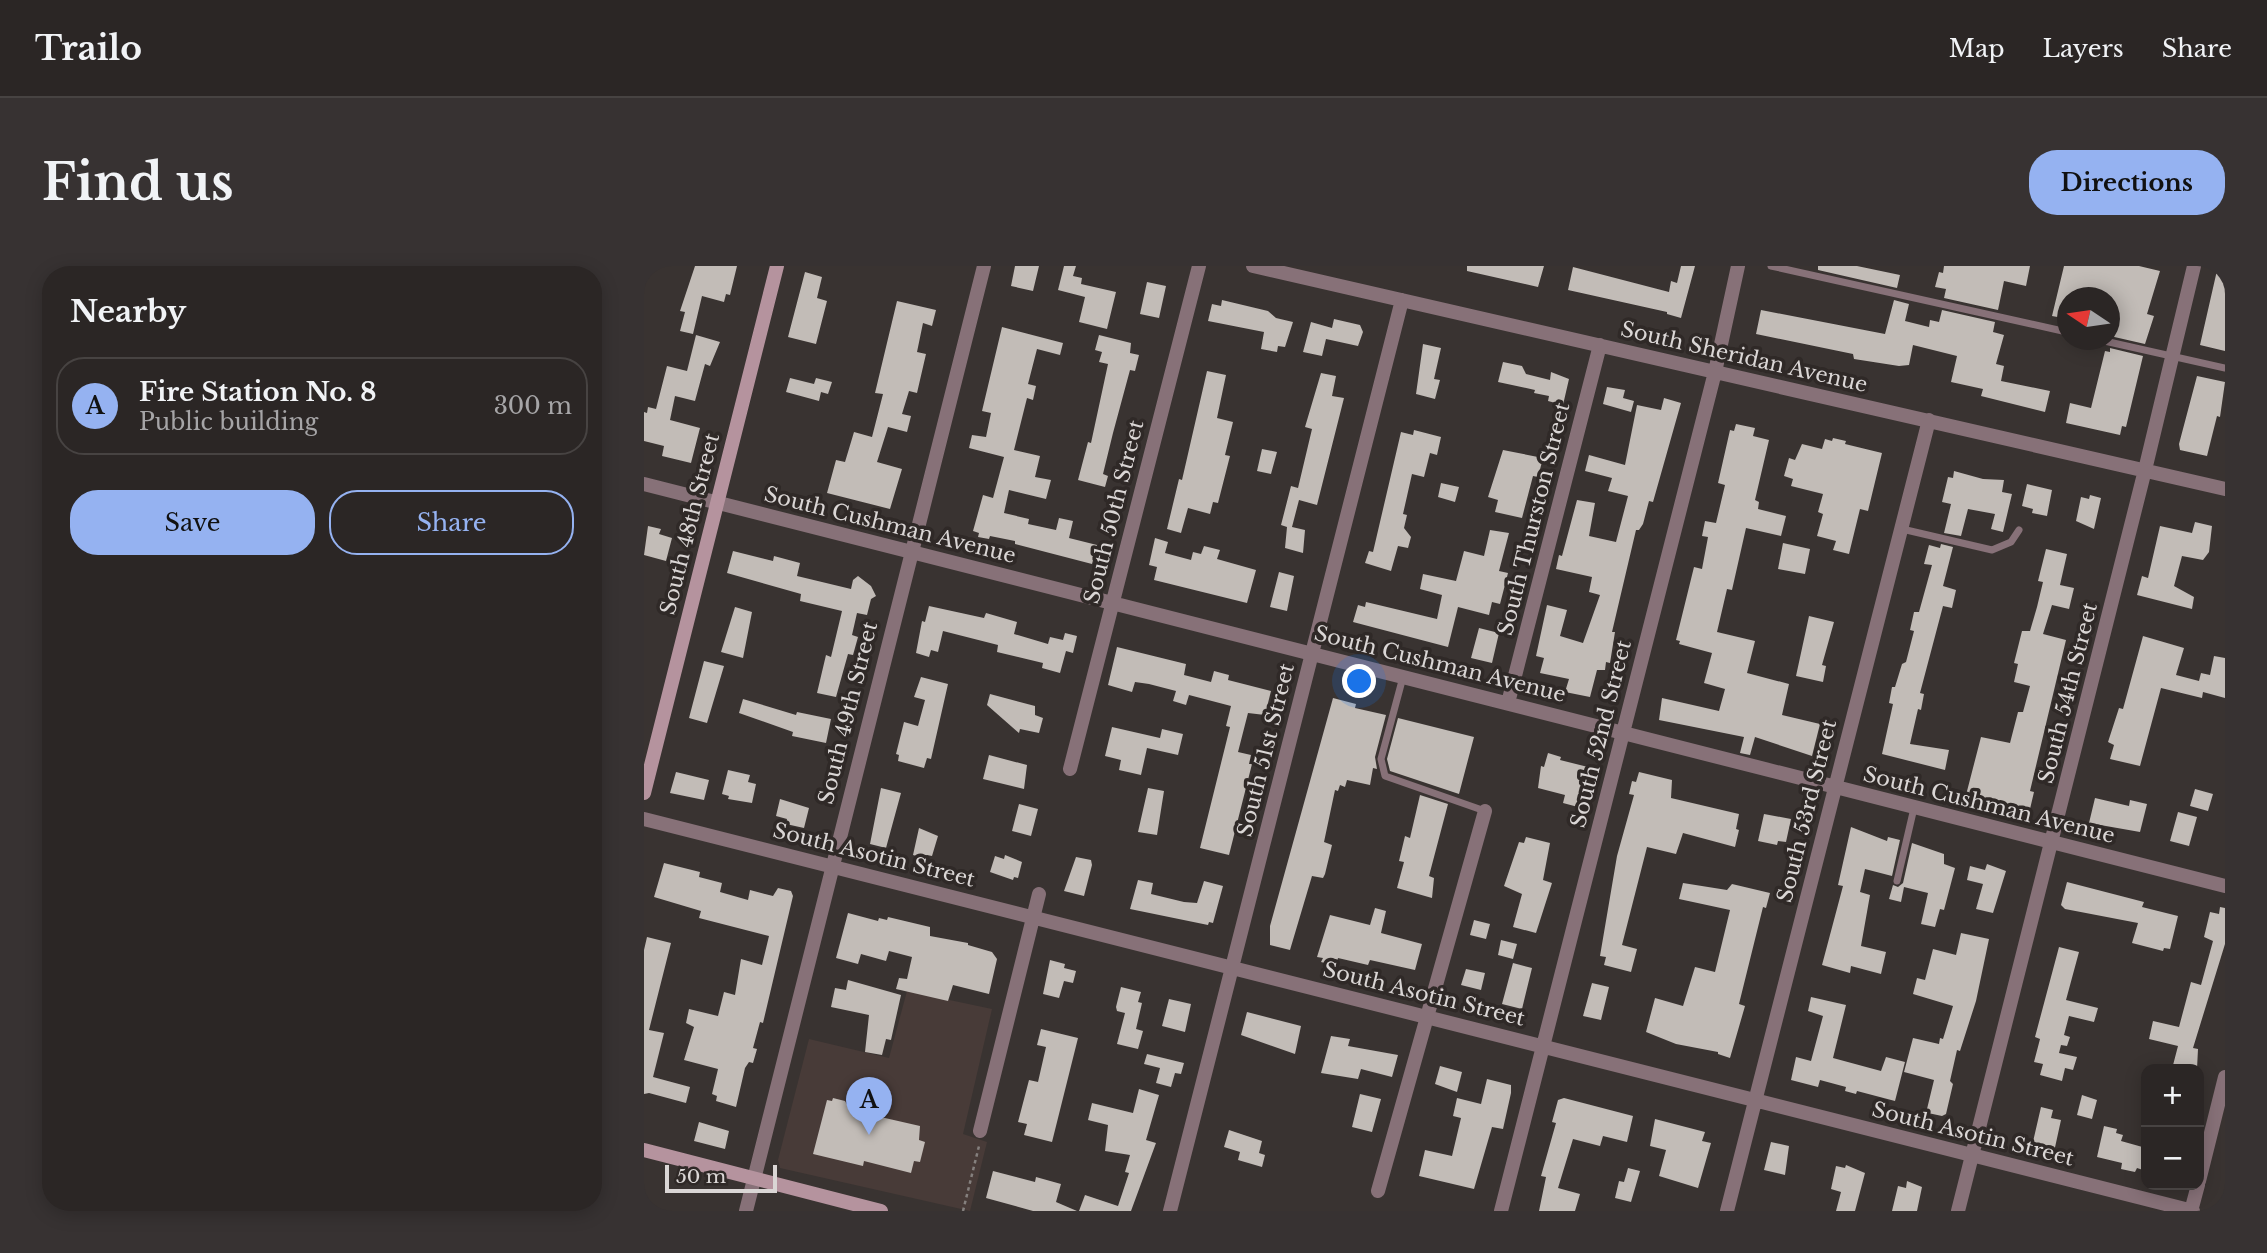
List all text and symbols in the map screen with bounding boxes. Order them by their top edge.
text: Trailo [35,28,142,69]
text: Map [1949,34,2005,63]
text: Layers [2043,34,2124,63]
text: Share [2162,34,2232,63]
button: Directions [2029,150,2225,215]
text: Find us [42,152,234,213]
north arrow [2057,287,2120,350]
text: Nearby [70,293,186,330]
street label: South Sheridan Avenue [1618,316,1870,398]
text: Fire Station No. 8 [139,376,377,408]
text: A [86,392,104,420]
text: 300 m [494,392,572,420]
street label: South Thurston Street [1492,400,1576,638]
text: Public building [139,408,318,436]
street label: South 50th Street [1079,417,1149,606]
street label: South 48th Street [655,430,725,618]
street label: South Cushman Avenue [761,481,1019,569]
button: Save [70,490,315,555]
button: Share [329,490,574,555]
street label: South 54th Street [2033,600,2103,786]
street label: South 49th Street [813,619,883,807]
street label: South Cushman Avenue [1311,620,1569,708]
street label: South 52nd Street [1565,637,1637,831]
street label: South 51st Street [1232,661,1300,839]
your location [1342,664,1376,698]
street label: South 53rd Street [1772,717,1842,905]
street label: South Cushman Avenue [1860,761,2118,849]
street label: South Asotin Street [770,817,978,893]
street label: South Asotin Street [1320,956,1528,1032]
map controls [2141,1064,2204,1190]
button: + [2141,1064,2204,1127]
pin: A [846,1077,892,1135]
street label: South Asotin Street [1869,1096,2077,1172]
button: − [2141,1127,2204,1190]
scale bar [665,1162,777,1194]
text: 50 m [676,1165,726,1188]

